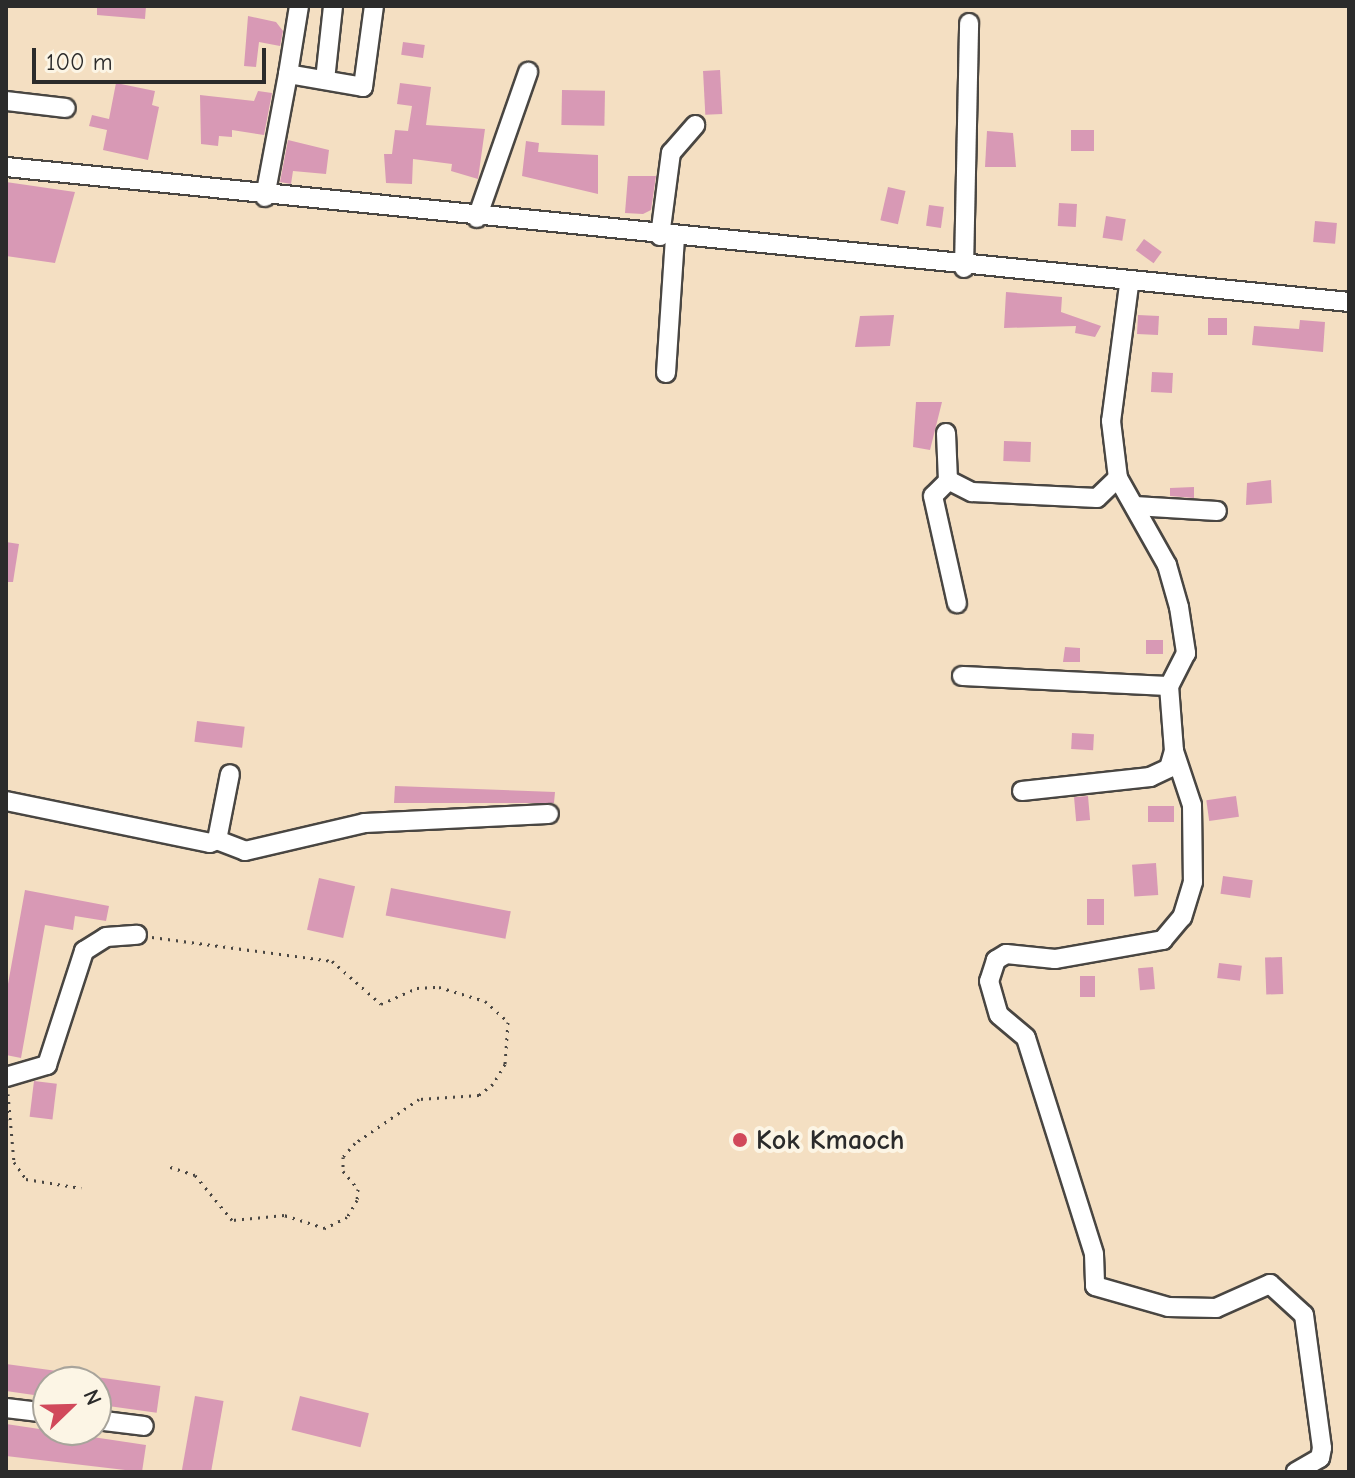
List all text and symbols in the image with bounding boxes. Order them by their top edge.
scale bar [36,32,270,82]
text: 100 m [46,48,113,76]
place label: Kok Kmaoch [756,1123,905,1157]
marker: Kok Kmaoch [731,1131,749,1149]
north arrow [32,1366,112,1446]
text: N [77,1386,107,1409]

